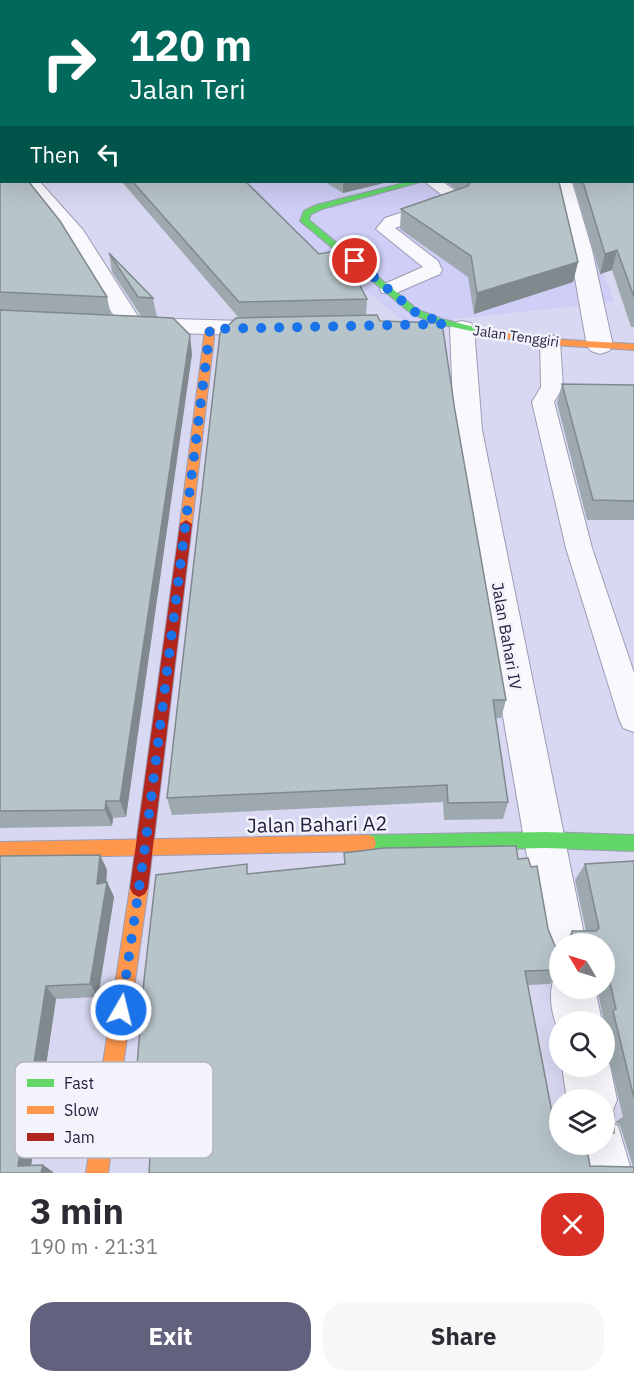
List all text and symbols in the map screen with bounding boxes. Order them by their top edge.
text: 120 m [129,18,252,73]
icon: right [30,24,108,102]
text: Jalan Teri [129,71,246,106]
icon: left [92,138,125,171]
text: Then [30,140,80,169]
pin [329,235,380,286]
icon: arrive [338,244,371,277]
street label: Jalan Tenggiri [472,321,560,351]
street label: Jalan Bahari IV [488,581,526,692]
street label: Jalan Bahari A2 [246,809,388,839]
north arrow [549,933,615,999]
map controls [549,933,615,1155]
position arrow [89,978,153,1042]
button: search [549,1011,615,1077]
legend [15,1062,213,1158]
text: Fast [64,1073,94,1093]
button: layers [549,1089,615,1155]
text: Slow [64,1100,99,1120]
text: Jam [64,1127,95,1147]
text: 3 min [30,1187,124,1234]
button: close [541,1193,604,1256]
text: 190 m · 21:31 [30,1233,158,1260]
button: Exit [30,1302,311,1371]
button: Share [323,1302,604,1371]

